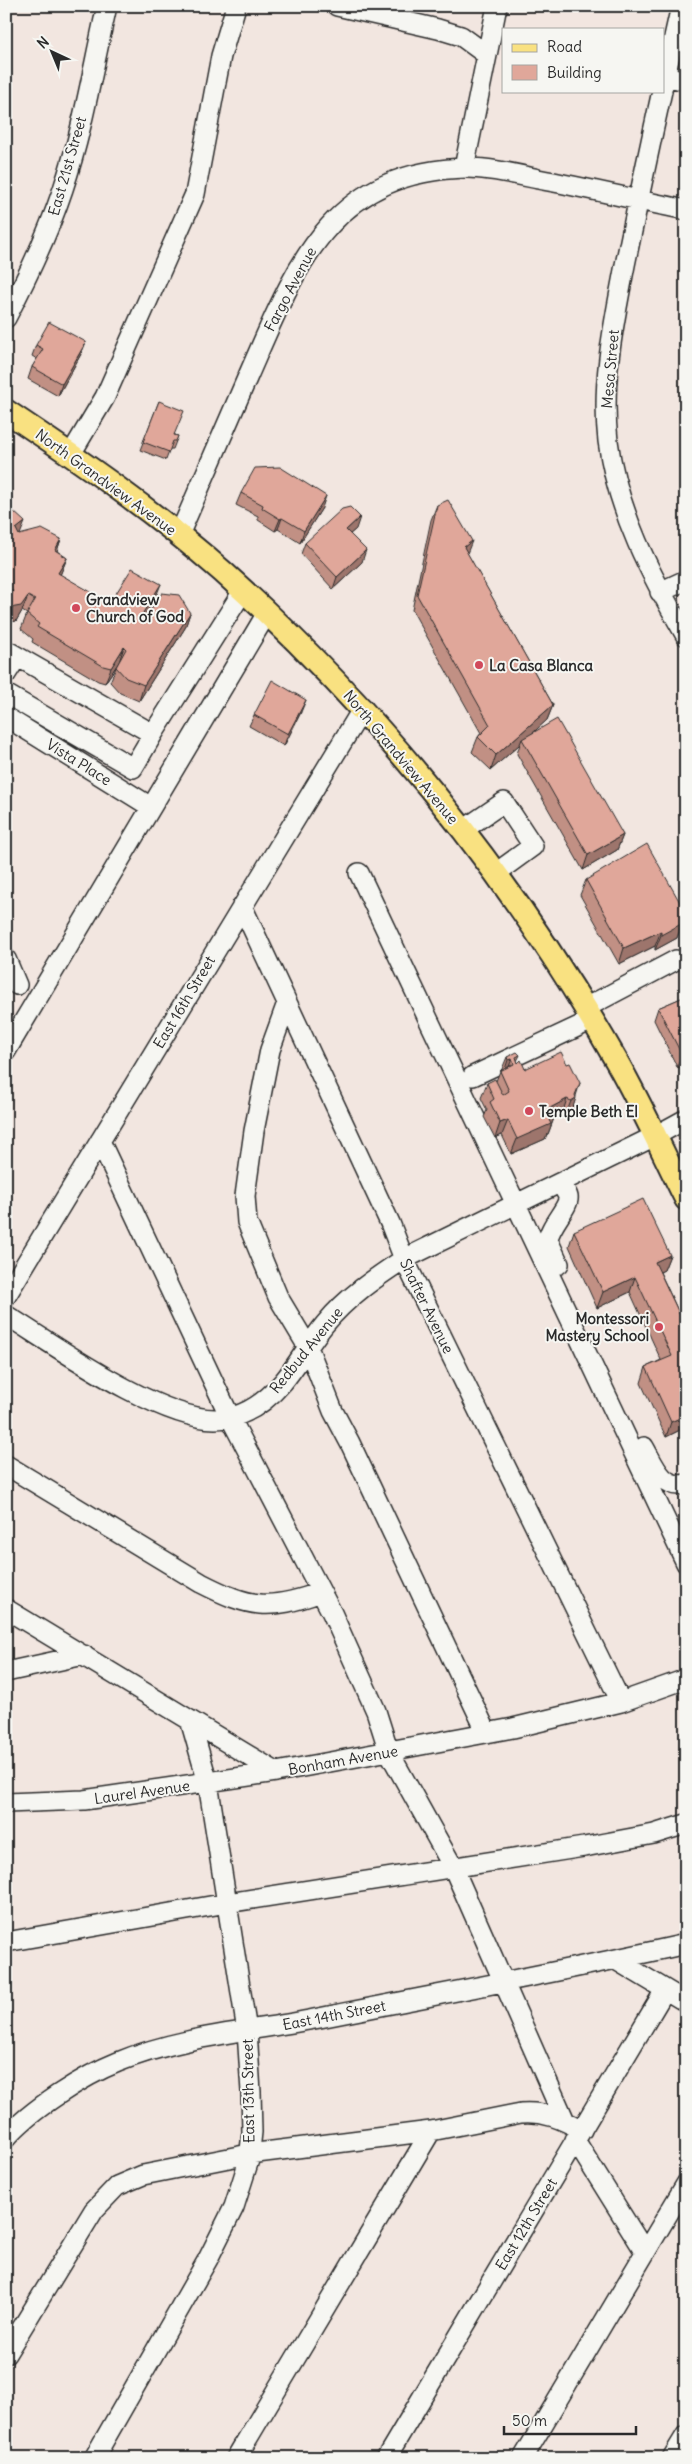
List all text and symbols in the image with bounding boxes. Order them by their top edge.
north arrow [28,28,78,78]
legend [502,28,664,92]
text: N [33,33,53,52]
text: Road [547,37,582,56]
text: Building [547,63,602,82]
street label: East 21st Street [44,114,90,218]
street label: Fargo Avenue [260,243,320,335]
street label: Mesa Street [597,329,623,409]
street label: North Grandview Avenue [32,425,180,539]
place label: Grandview Church of God [86,590,184,626]
marker: Grandview Church of God [70,602,82,614]
place label: La Casa Blanca [489,656,593,675]
marker: La Casa Blanca [473,659,485,671]
street label: North Grandview Avenue [339,686,463,828]
street label: Vista Place [43,735,115,789]
street label: East 16th Street [149,952,219,1052]
place label: Temple Beth El [539,1102,638,1122]
marker: Temple Beth El [523,1105,535,1117]
street label: Shafter Avenue [396,1255,458,1357]
street label: Redbud Avenue [265,1303,347,1397]
place label: Montessori Mastery School [546,1309,649,1346]
marker: Montessori Mastery School [653,1321,665,1333]
street label: Bonham Avenue [287,1741,399,1779]
street label: Laurel Avenue [93,1776,191,1808]
street label: East 14th Street [281,1996,387,2034]
street label: East 13th Street [238,2039,258,2143]
street label: East 12th Street [491,2174,561,2274]
scale bar [504,2404,637,2436]
text: 50 m [512,2411,547,2430]

